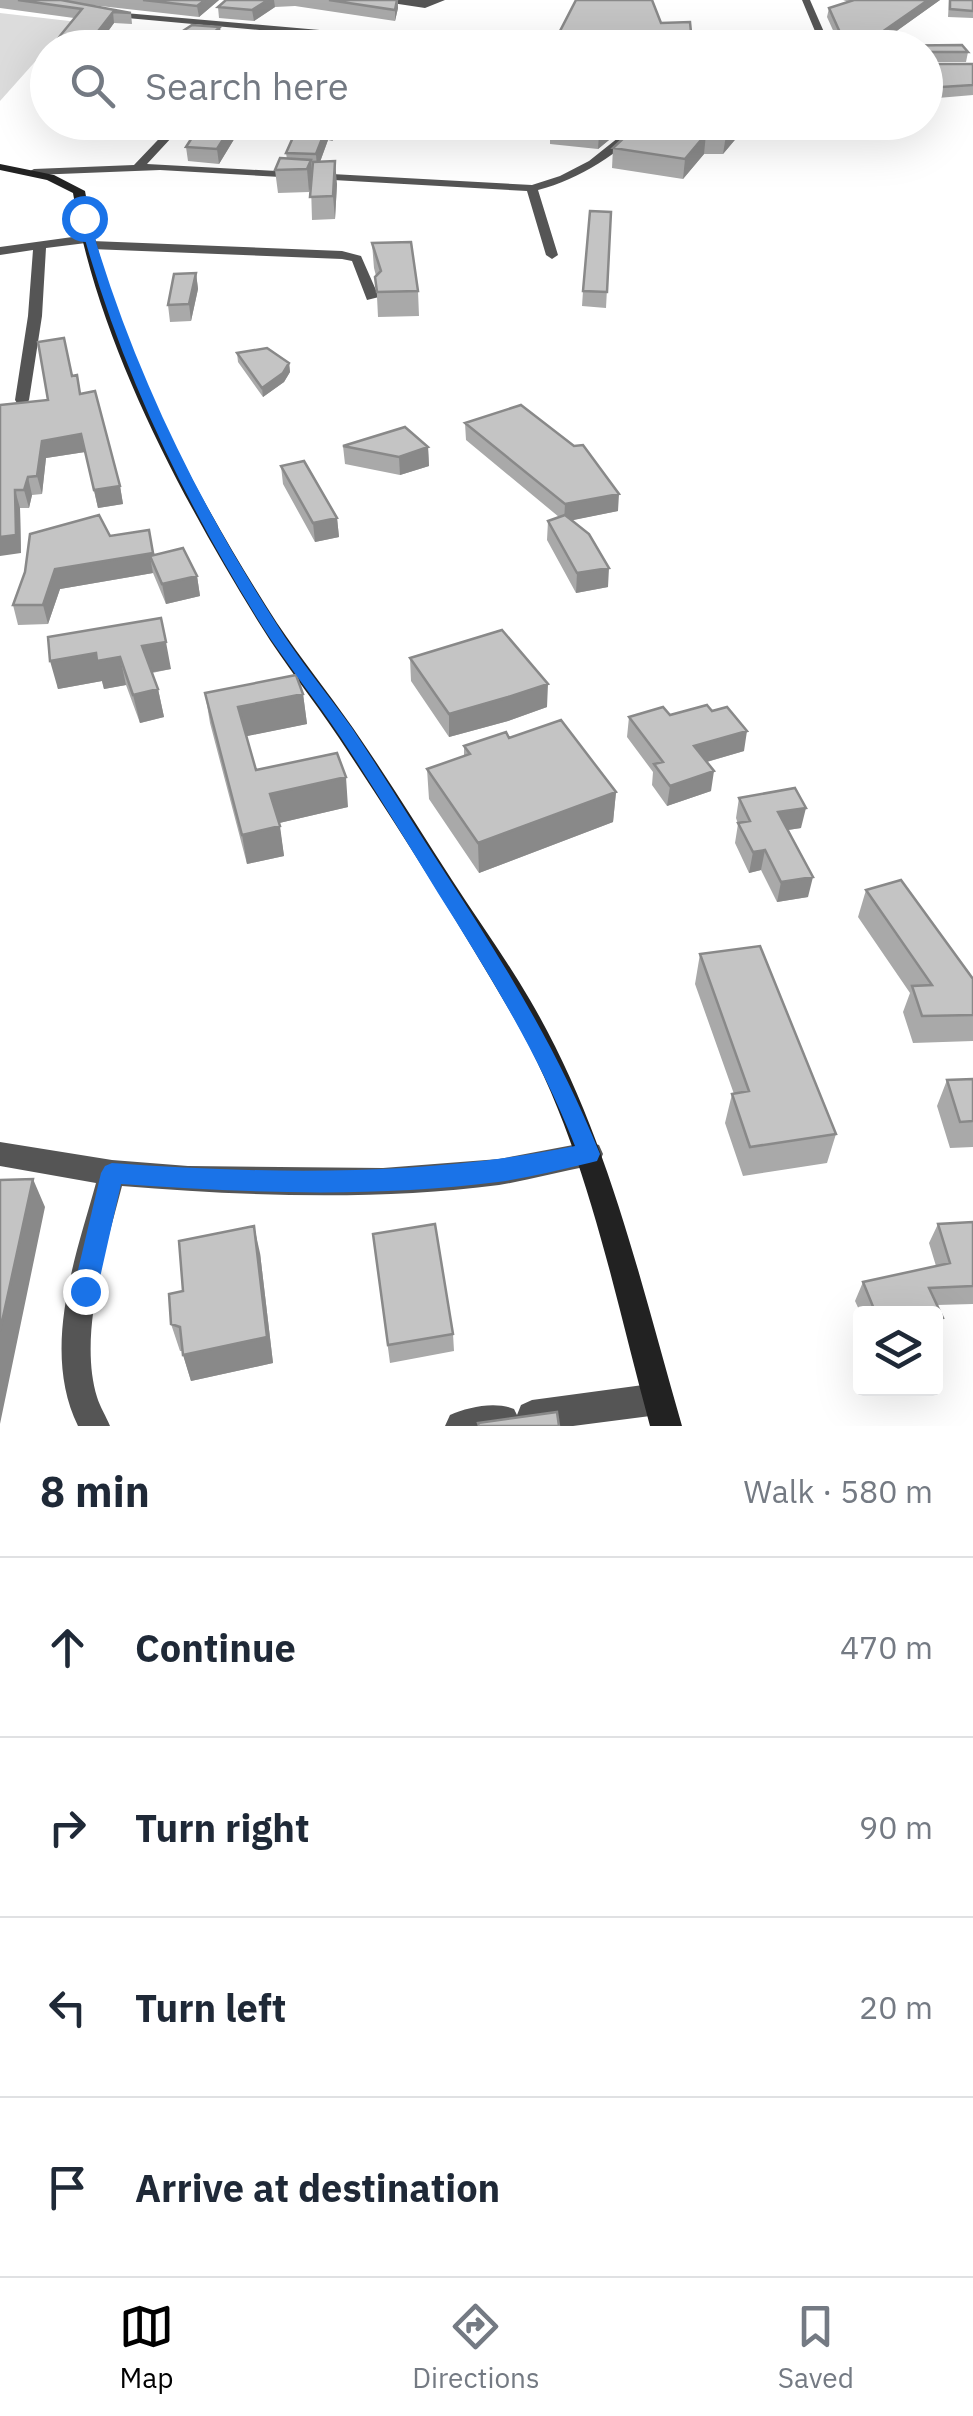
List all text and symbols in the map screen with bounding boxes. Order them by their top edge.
search box [30,30,943,140]
icon: search [65,58,120,113]
text: Search here [145,61,349,110]
route start [62,196,108,242]
route end [63,1269,109,1315]
map controls [853,1306,943,1396]
button: layers [853,1306,943,1396]
text: 8 min [40,1464,150,1519]
text: Walk · 580 m [744,1470,933,1512]
icon: ahead [40,1620,95,1675]
text: Continue [135,1623,296,1672]
text: 470 m [840,1626,933,1668]
icon: right [40,1800,95,1855]
text: Turn right [135,1803,310,1852]
text: 90 m [859,1806,933,1848]
icon: left [40,1980,95,2035]
text: Turn left [135,1983,286,2032]
text: 20 m [859,1986,933,2028]
icon: arrive [40,2160,95,2215]
text: Arrive at destination [135,2163,500,2212]
tab: Map [119,2299,174,2396]
tab: Directions [412,2299,540,2396]
tab: Saved [778,2299,854,2396]

